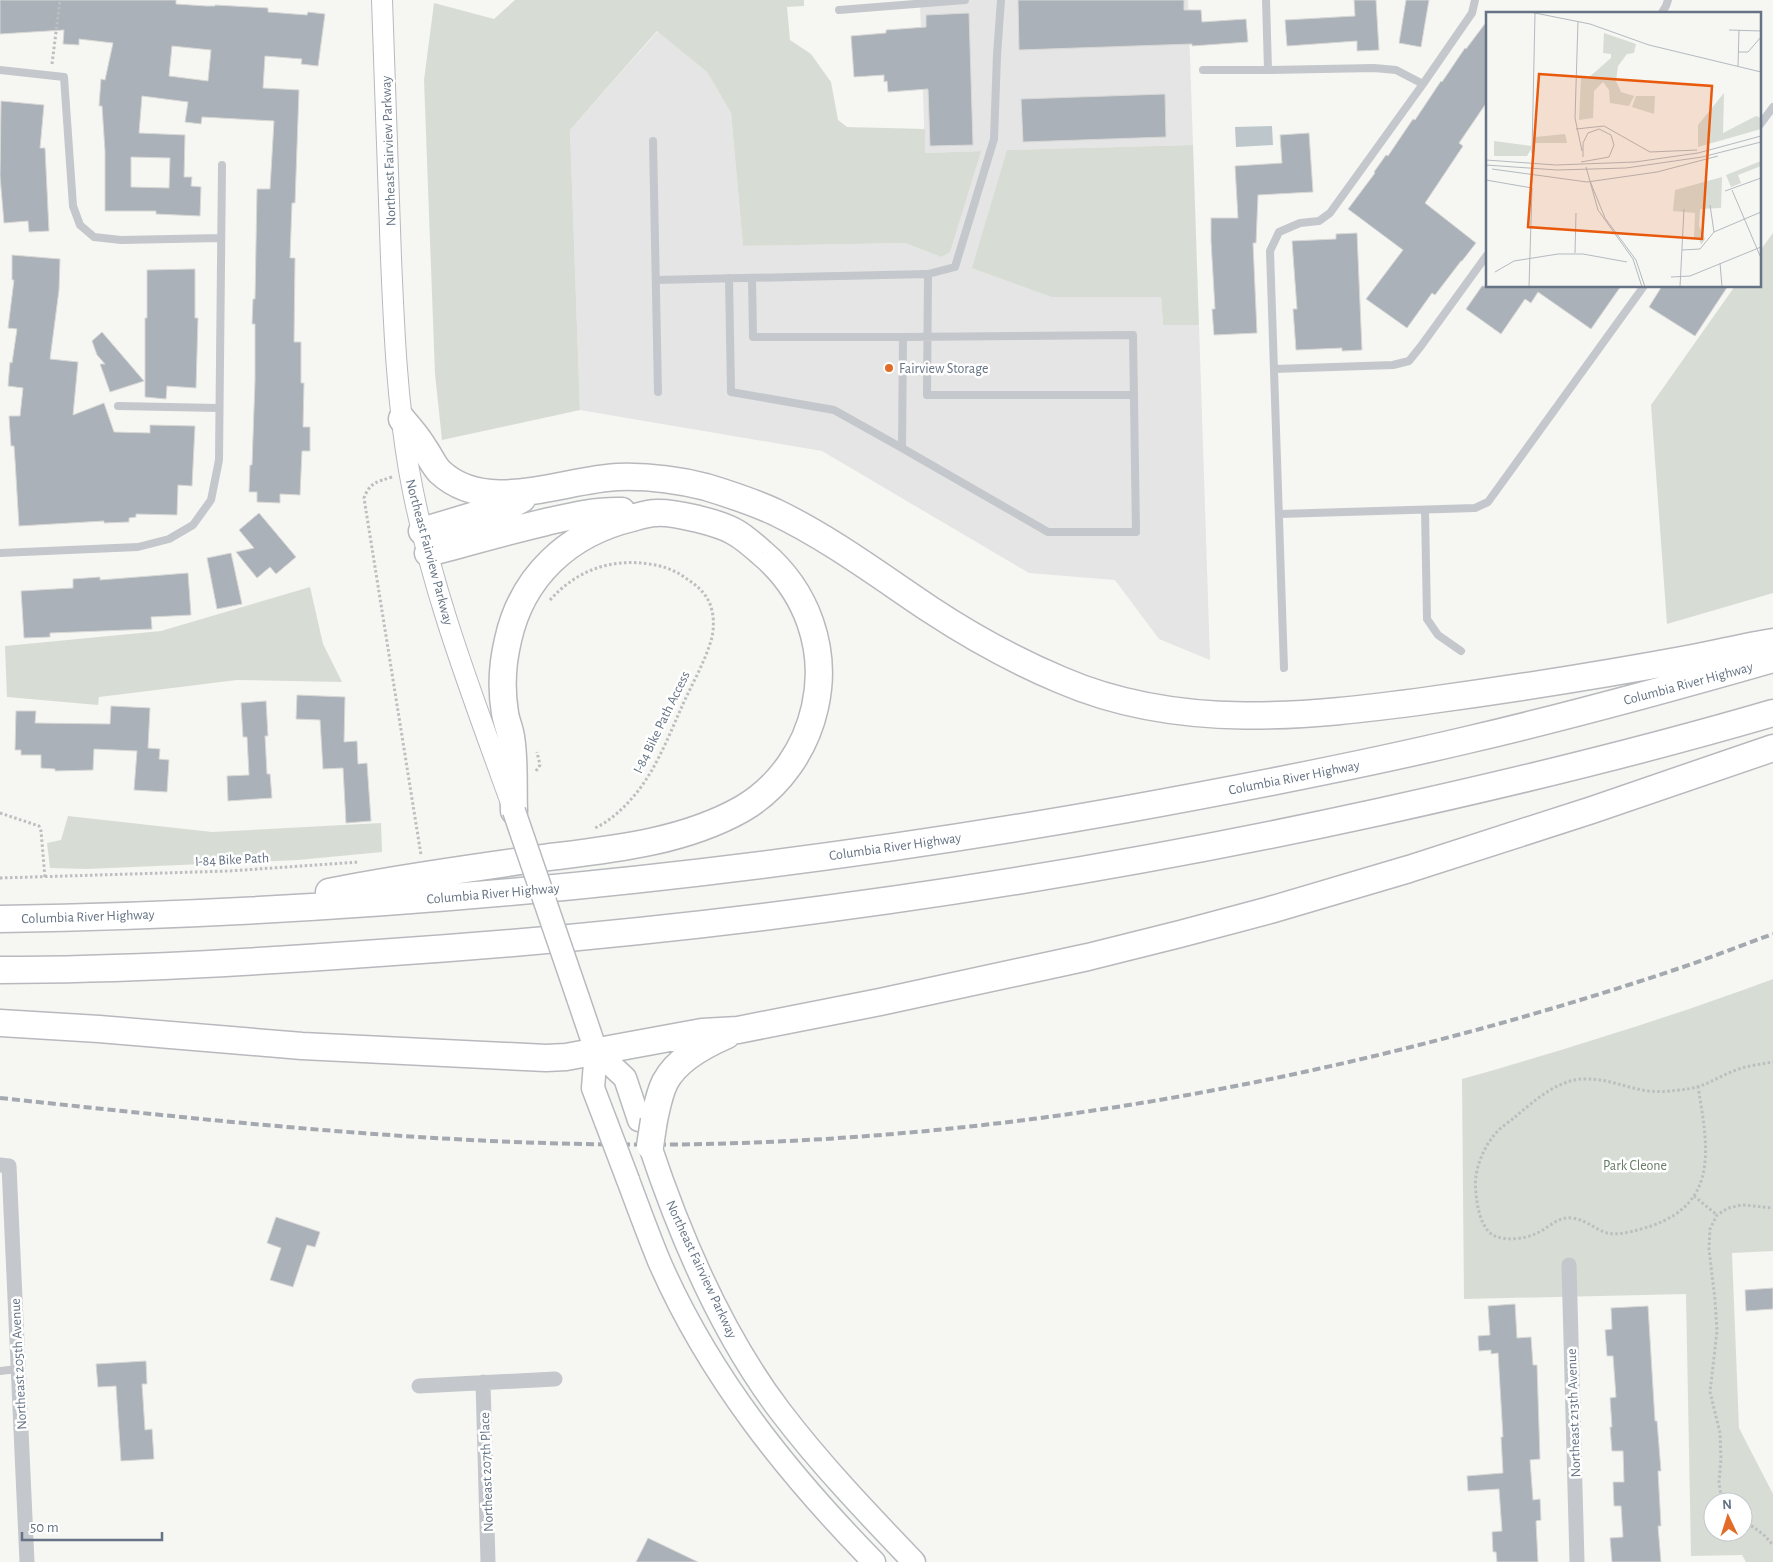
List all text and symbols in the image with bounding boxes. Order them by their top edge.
inset map [1486,12,1760,288]
street label: Northeast Fairview Parkway [379,75,399,226]
marker: Fairview Storage [883,362,895,374]
place label: Fairview Storage [899,362,988,376]
street label: Northeast Fairview Parkway [403,478,455,627]
street label: Columbia River Highway [1622,660,1754,708]
street label: I-84 Bike Path Access [631,669,693,776]
street label: Columbia River Highway [1227,758,1361,798]
street label: Columbia River Highway [828,831,962,863]
street label: I-84 Bike Path [195,851,270,869]
street label: Columbia River Highway [426,881,560,907]
street label: Columbia River Highway [21,908,155,926]
park label: Park Cleone [1603,1159,1667,1173]
street label: Northeast Fairview Parkway [663,1198,739,1341]
street label: Northeast 205th Avenue [9,1298,29,1430]
street label: Northeast 213th Avenue [1565,1348,1583,1478]
street label: Northeast 207th Place [478,1412,496,1532]
north arrow [1703,1492,1753,1542]
text: N [1722,1498,1733,1512]
scale bar [22,1510,162,1542]
text: 50 m [30,1520,59,1535]

